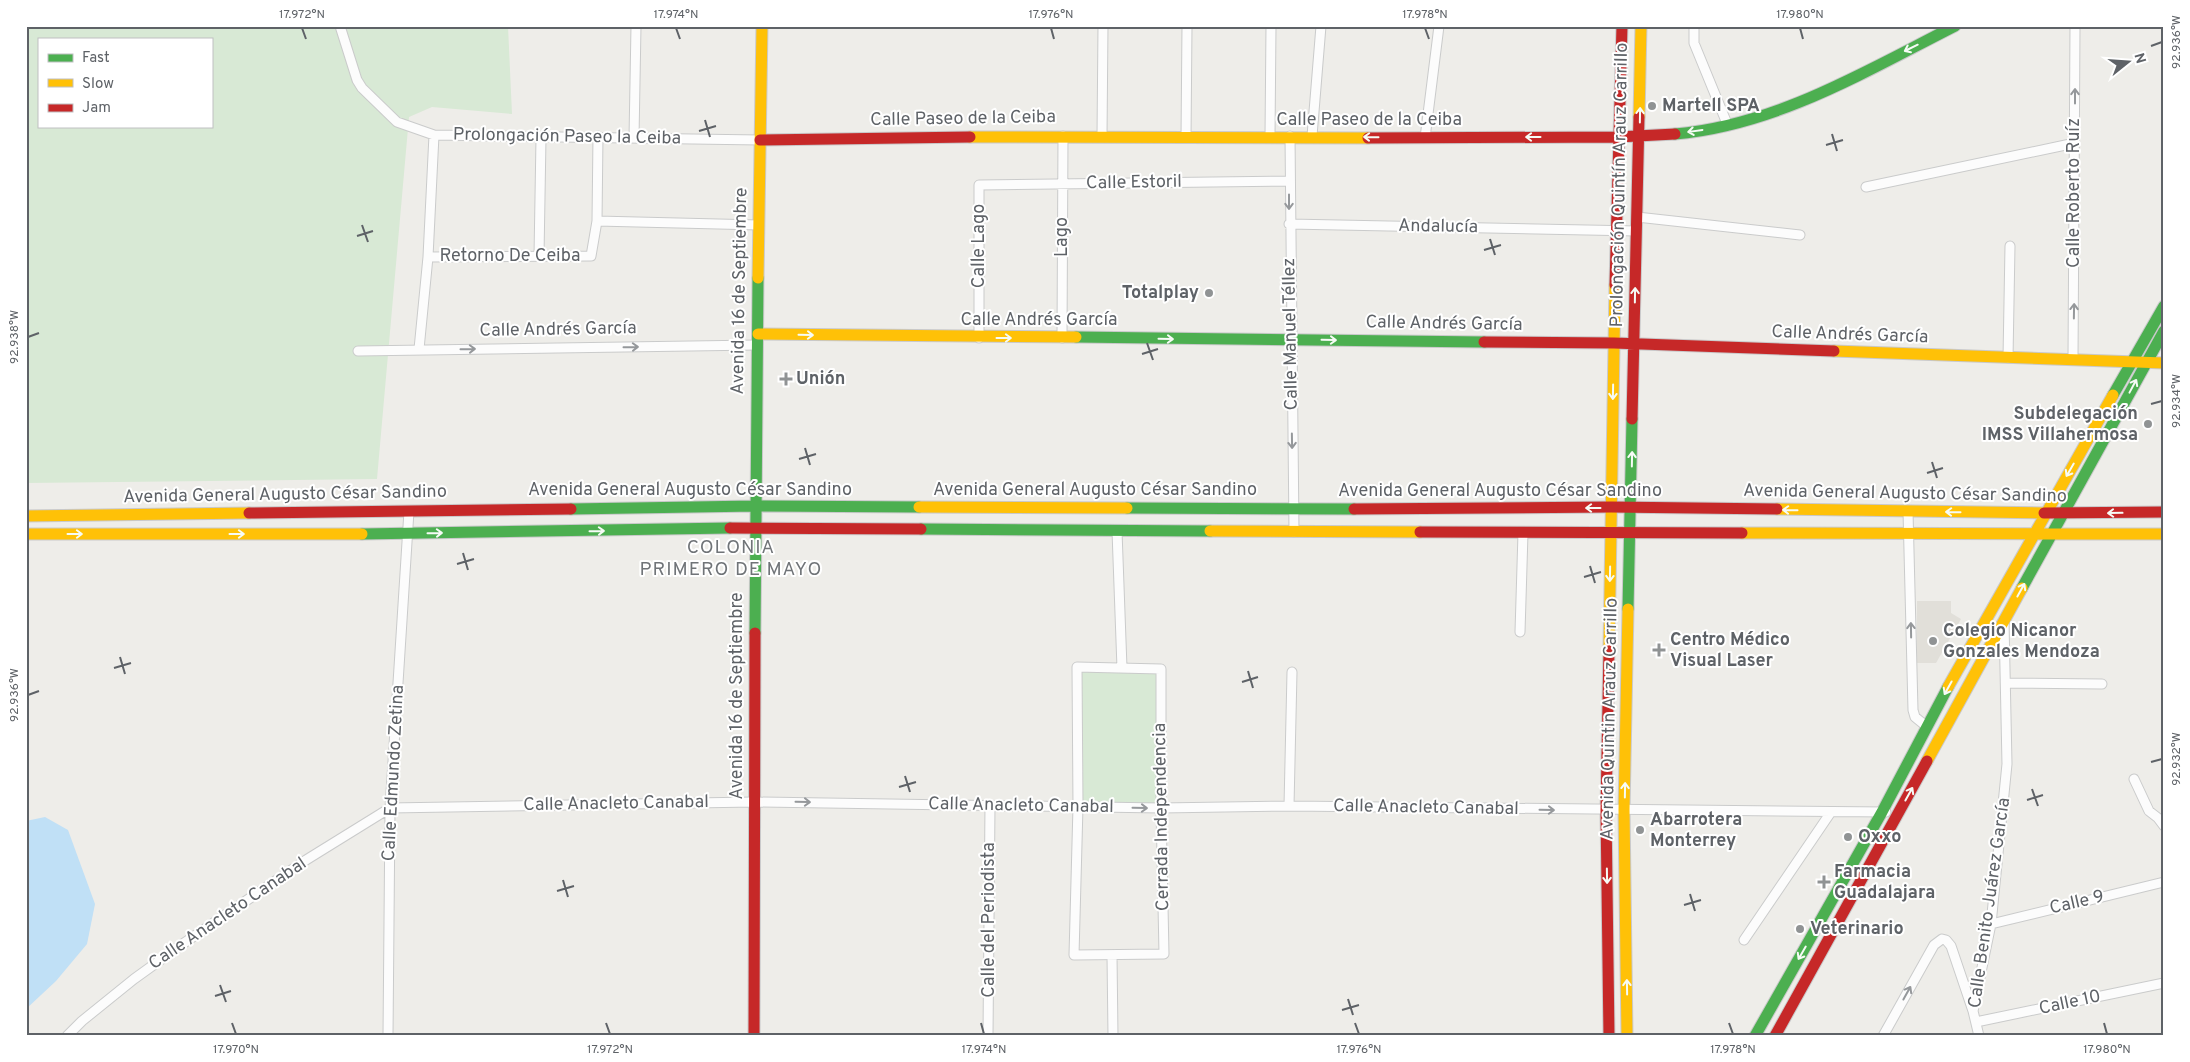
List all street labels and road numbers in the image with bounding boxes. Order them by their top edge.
street label: Prolongación Quintín Arauz Carrillo [1606,42,1634,328]
street label: Calle Paseo de la Ceiba [870,106,1056,132]
street label: Calle Paseo de la Ceiba [1276,109,1462,132]
street label: Calle Roberto Ruíz [2063,118,2086,268]
street label: Prolongación Paseo la Ceiba [453,124,681,150]
street label: Calle Estoril [1086,171,1182,195]
street label: Avenida 16 de Septiembre [727,187,753,395]
street label: Calle Lago [968,204,991,288]
street label: Andalucía [1398,215,1478,239]
street label: Lago [1051,217,1074,257]
street label: Retorno De Ceiba [439,245,581,268]
street label: Calle Manuel Téllez [1278,257,1304,411]
street label: Calle Andrés García [960,309,1118,332]
street label: Calle Andrés García [1365,311,1523,337]
street label: Calle Andrés García [479,317,637,343]
street label: Calle Andrés García [1771,321,1929,349]
street label: Avenida General Augusto César Sandino [528,479,852,502]
street label: Avenida General Augusto César Sandino [933,479,1257,502]
street label: Avenida General Augusto César Sandino [1338,480,1662,503]
street label: Avenida General Augusto César Sandino [1743,480,2067,508]
street label: Avenida General Augusto César Sandino [123,481,447,509]
street label: Avenida 16 de Septiembre [726,592,749,800]
street label: Avenida Quintin Arauz Carrillo [1596,598,1624,840]
street label: Calle Edmundo Zetina [378,684,410,862]
street label: Cerrada Independencia [1149,723,1175,911]
street label: Calle Anacleto Canabal [523,791,709,817]
street label: Calle Anacleto Canabal [928,793,1114,819]
street label: Calle Anacleto Canabal [1333,795,1519,821]
street label: Calle Benito Juárez García [1964,796,2016,1010]
street label: Calle del Periodista [978,842,1001,998]
street label: Calle Anacleto Canabal [145,853,311,975]
street label: Calle 9 [2048,886,2106,920]
street label: Calle 10 [2037,985,2103,1021]

